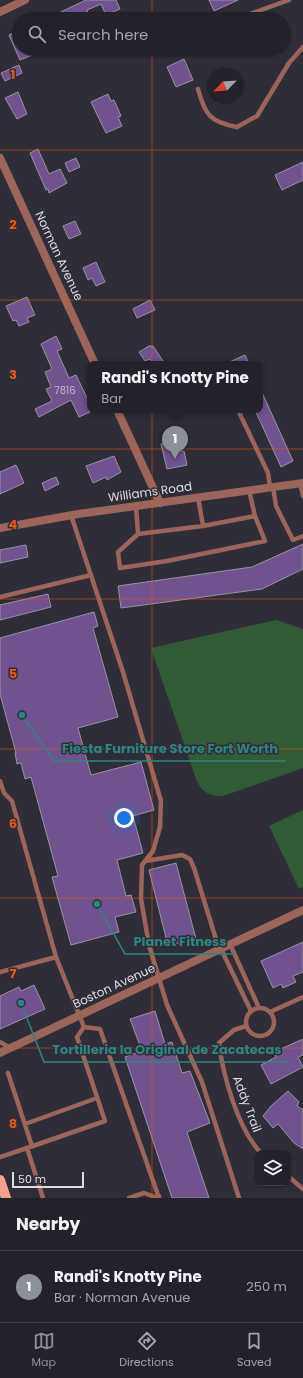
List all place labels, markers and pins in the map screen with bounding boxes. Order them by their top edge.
pin: 1 [162,426,188,459]
callout: Fiesta Furniture Store Fort Worth [54,736,286,761]
callout: Planet Fitness [125,929,235,954]
callout: Tortilleria la Original de Zacatecas [44,1037,290,1062]

